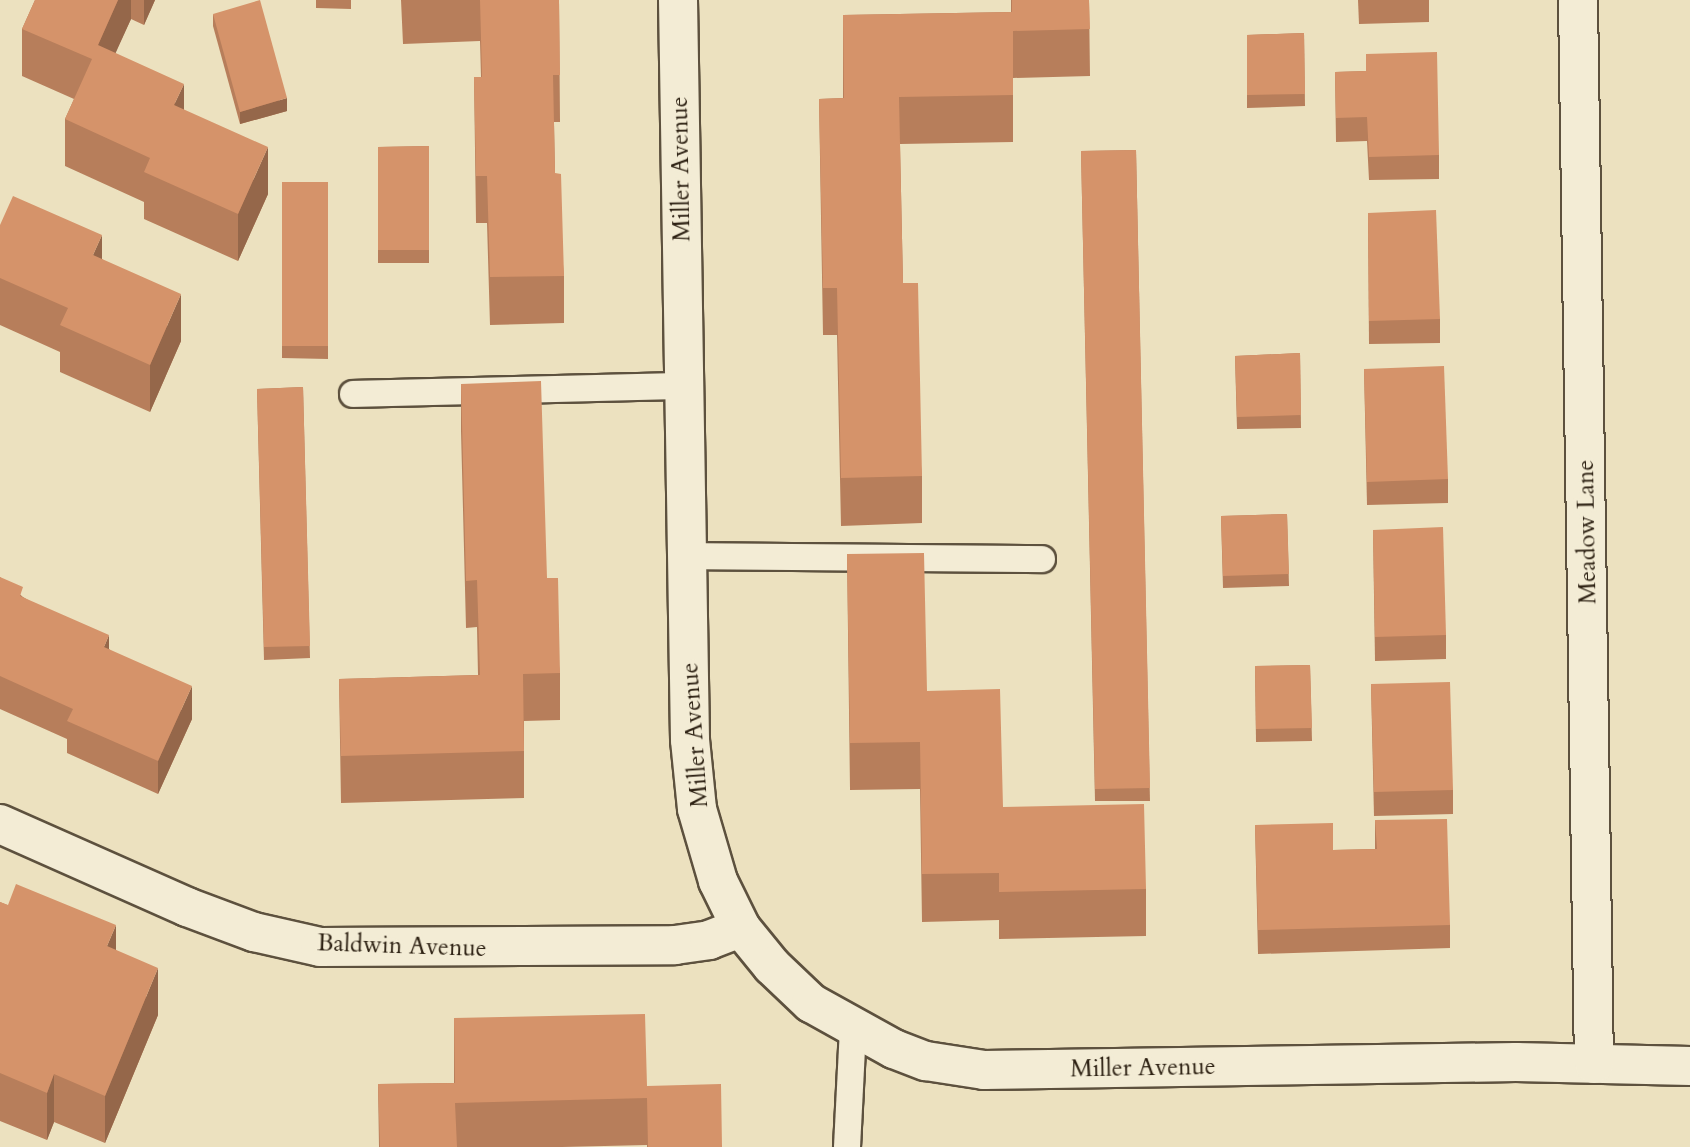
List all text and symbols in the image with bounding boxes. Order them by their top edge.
street label: Miller Avenue [665,96,697,242]
street label: Meadow Lane [1571,459,1603,605]
street label: Miller Avenue [676,661,714,809]
street label: Baldwin Avenue [317,929,487,963]
street label: Miller Avenue [1070,1052,1216,1084]

